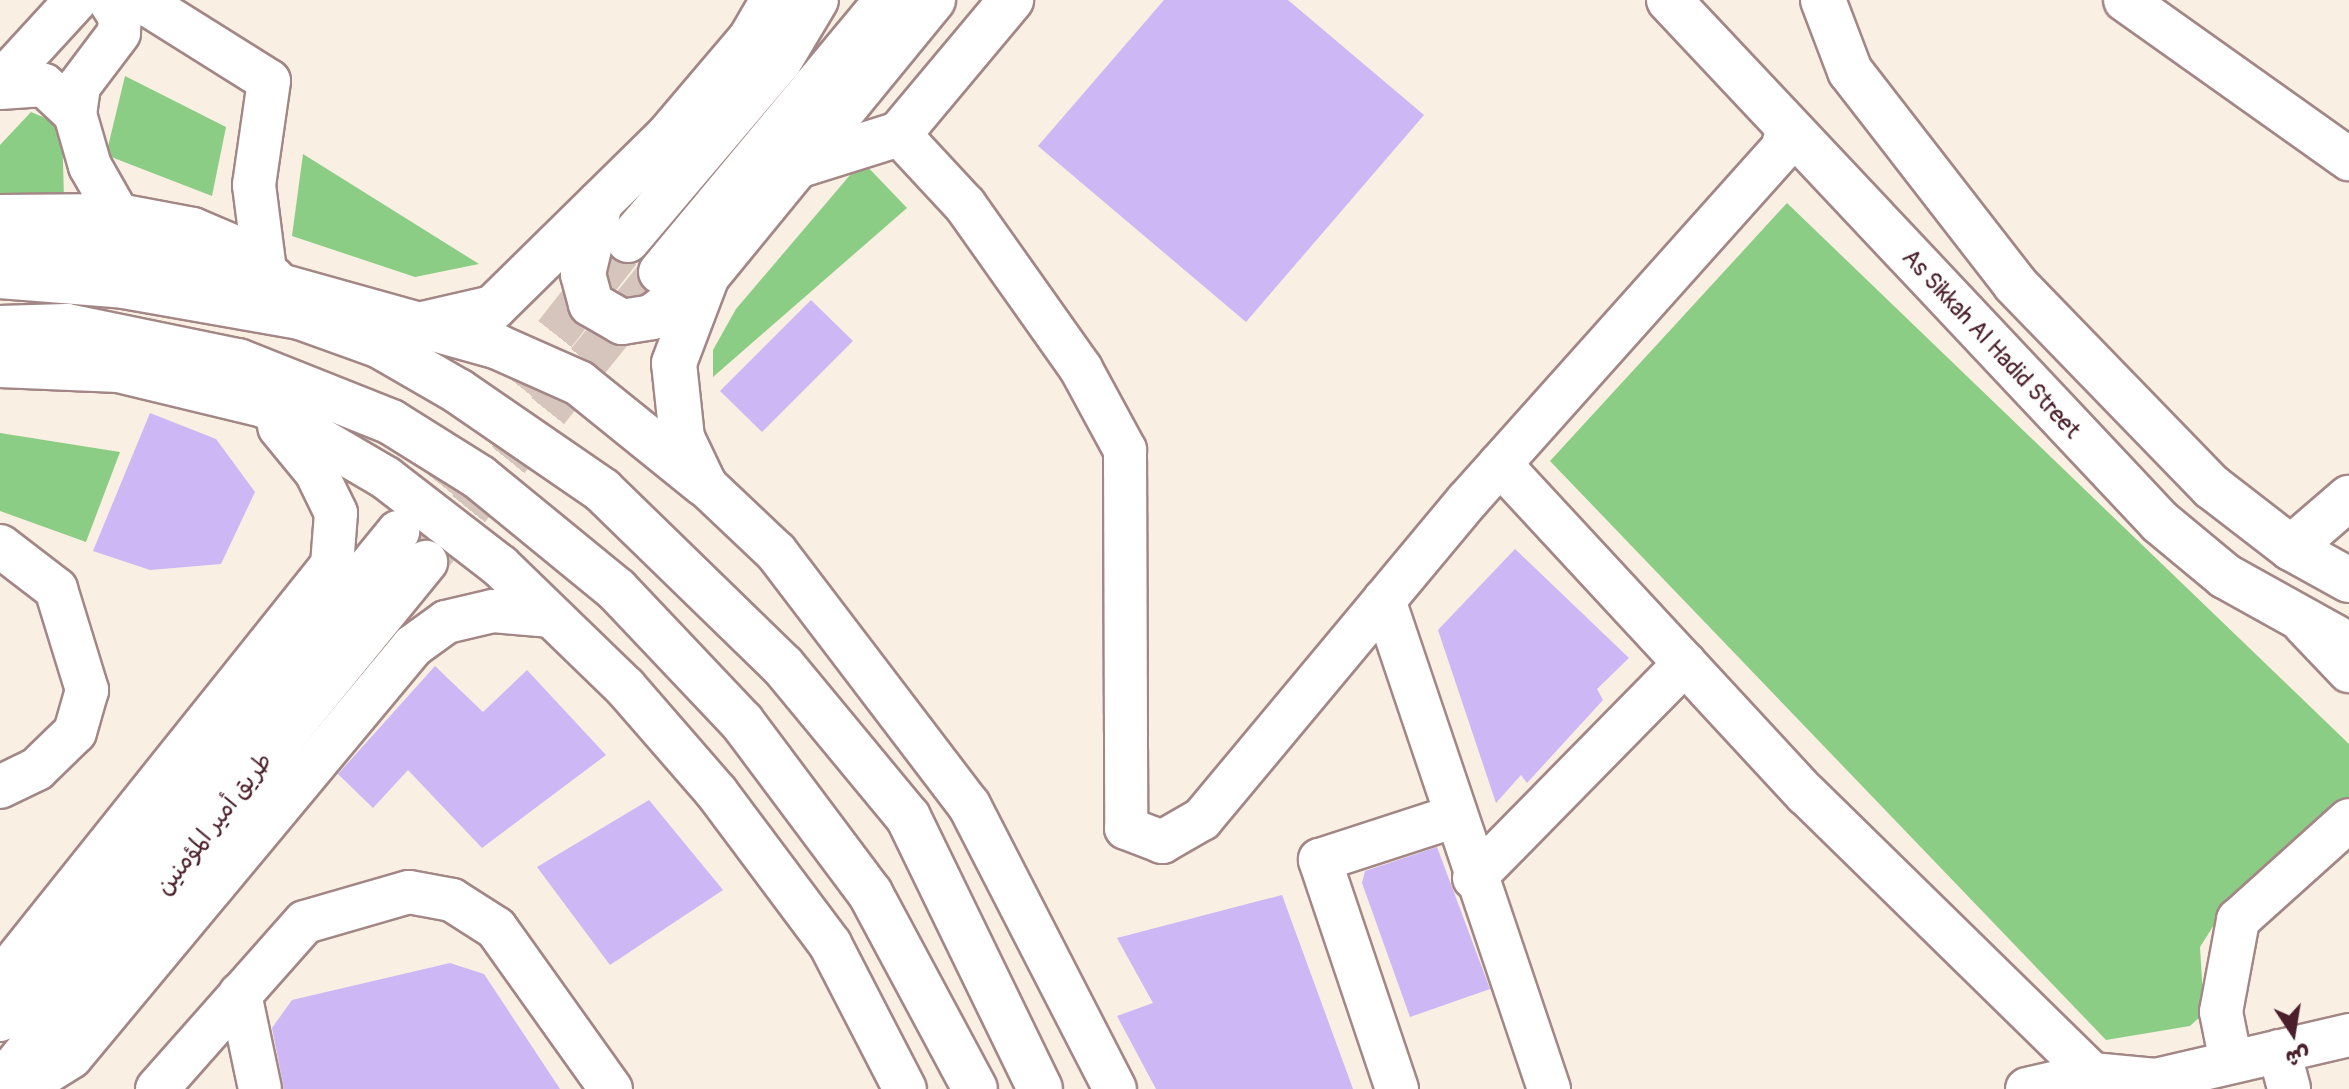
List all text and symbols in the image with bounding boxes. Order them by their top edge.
street label: As Sikkah Al Hadid Street [1896,243,2086,445]
street label: طريق أمير المؤمنين [150,747,278,901]
north arrow [2253,993,2333,1073]
text: ش [2283,1040,2313,1073]

